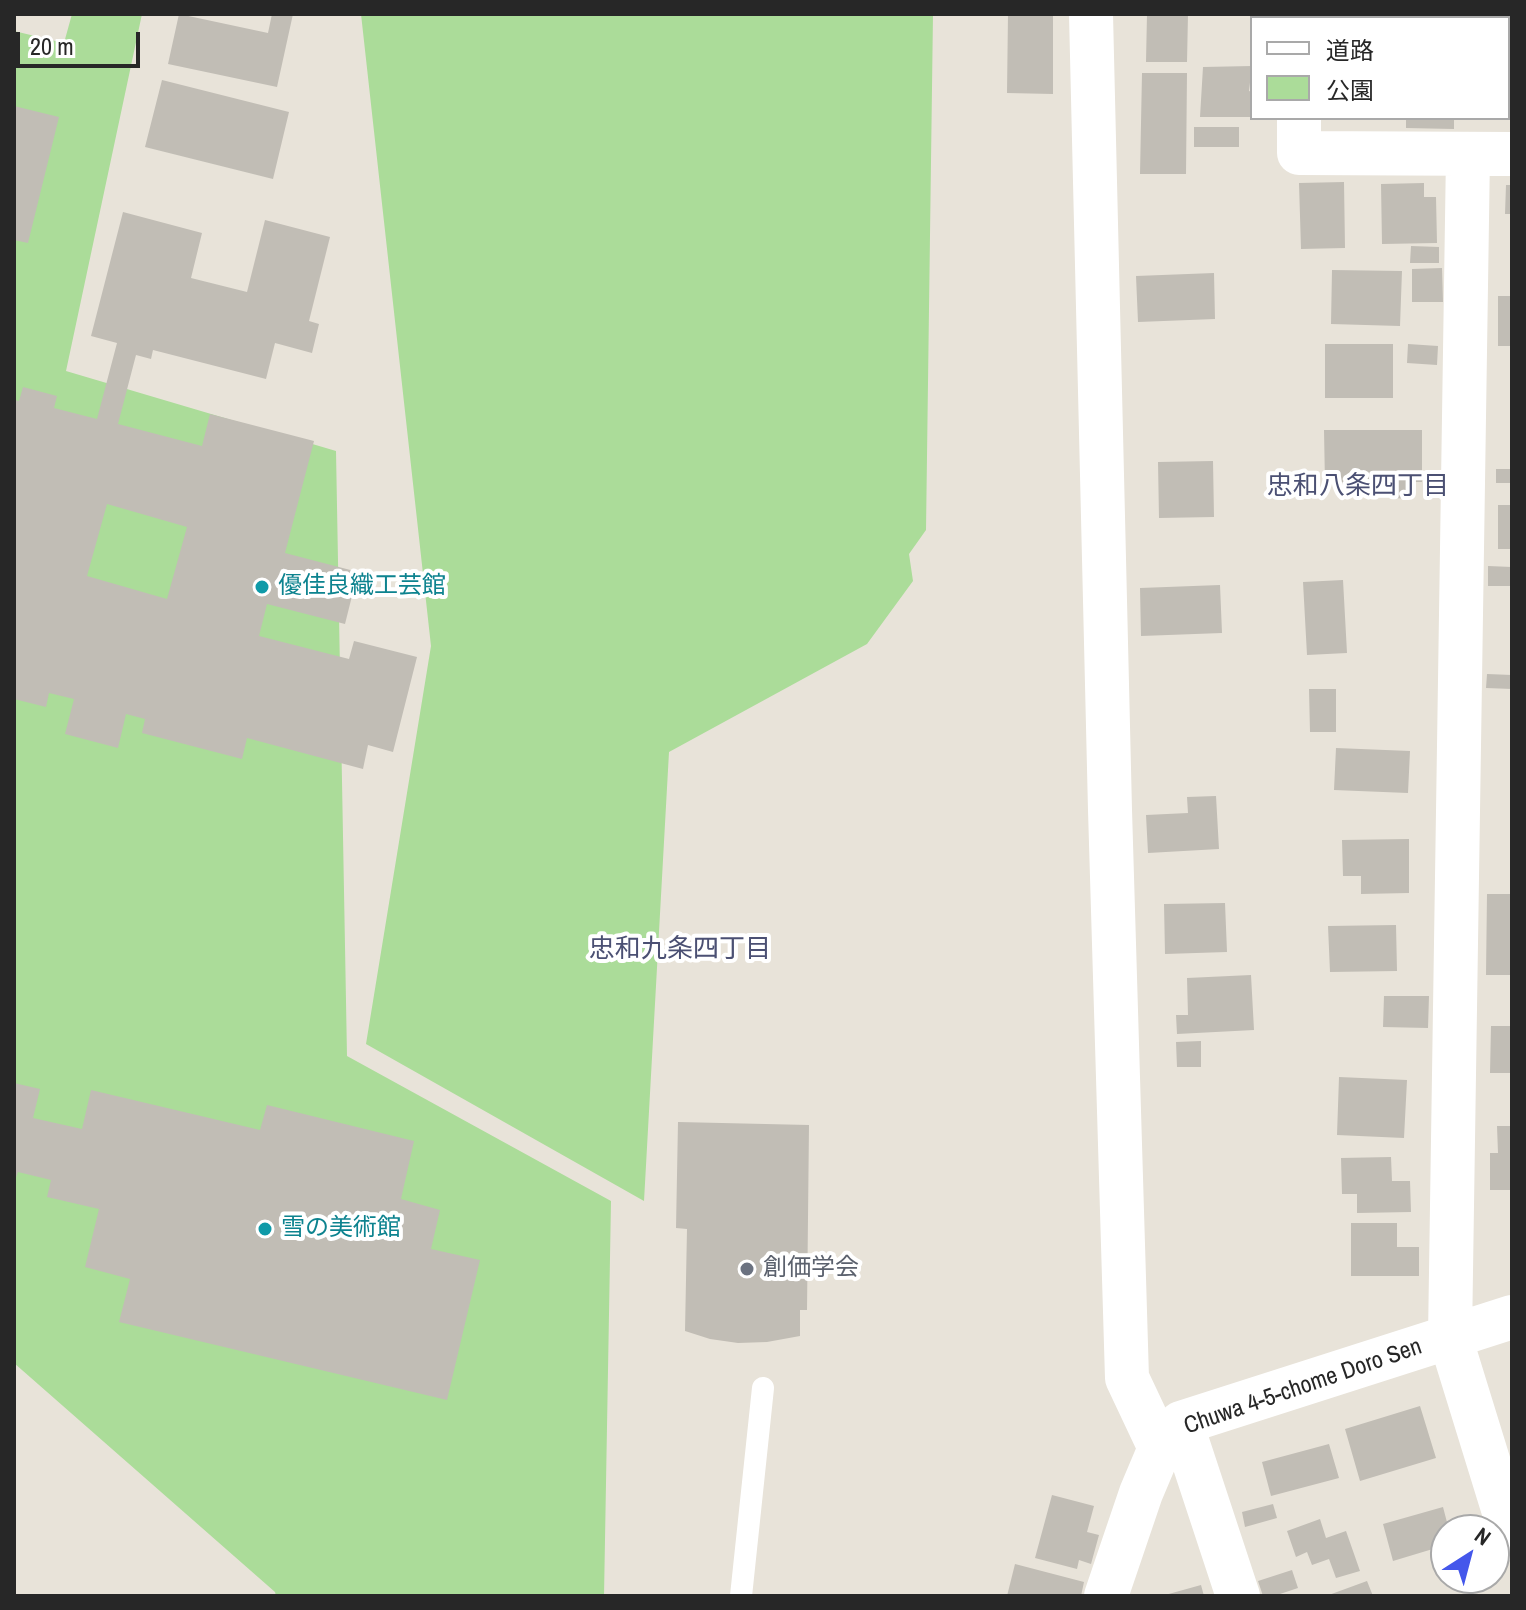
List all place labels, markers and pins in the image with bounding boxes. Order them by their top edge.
place label: 優佳良織工芸館 [278,573,446,601]
marker: 優佳良織工芸館 [253,578,271,596]
place label: 雪の美術館 [281,1215,401,1243]
marker: 雪の美術館 [256,1220,274,1238]
place label: 創価学会 [763,1255,859,1283]
marker: 創価学会 [738,1260,756,1278]

